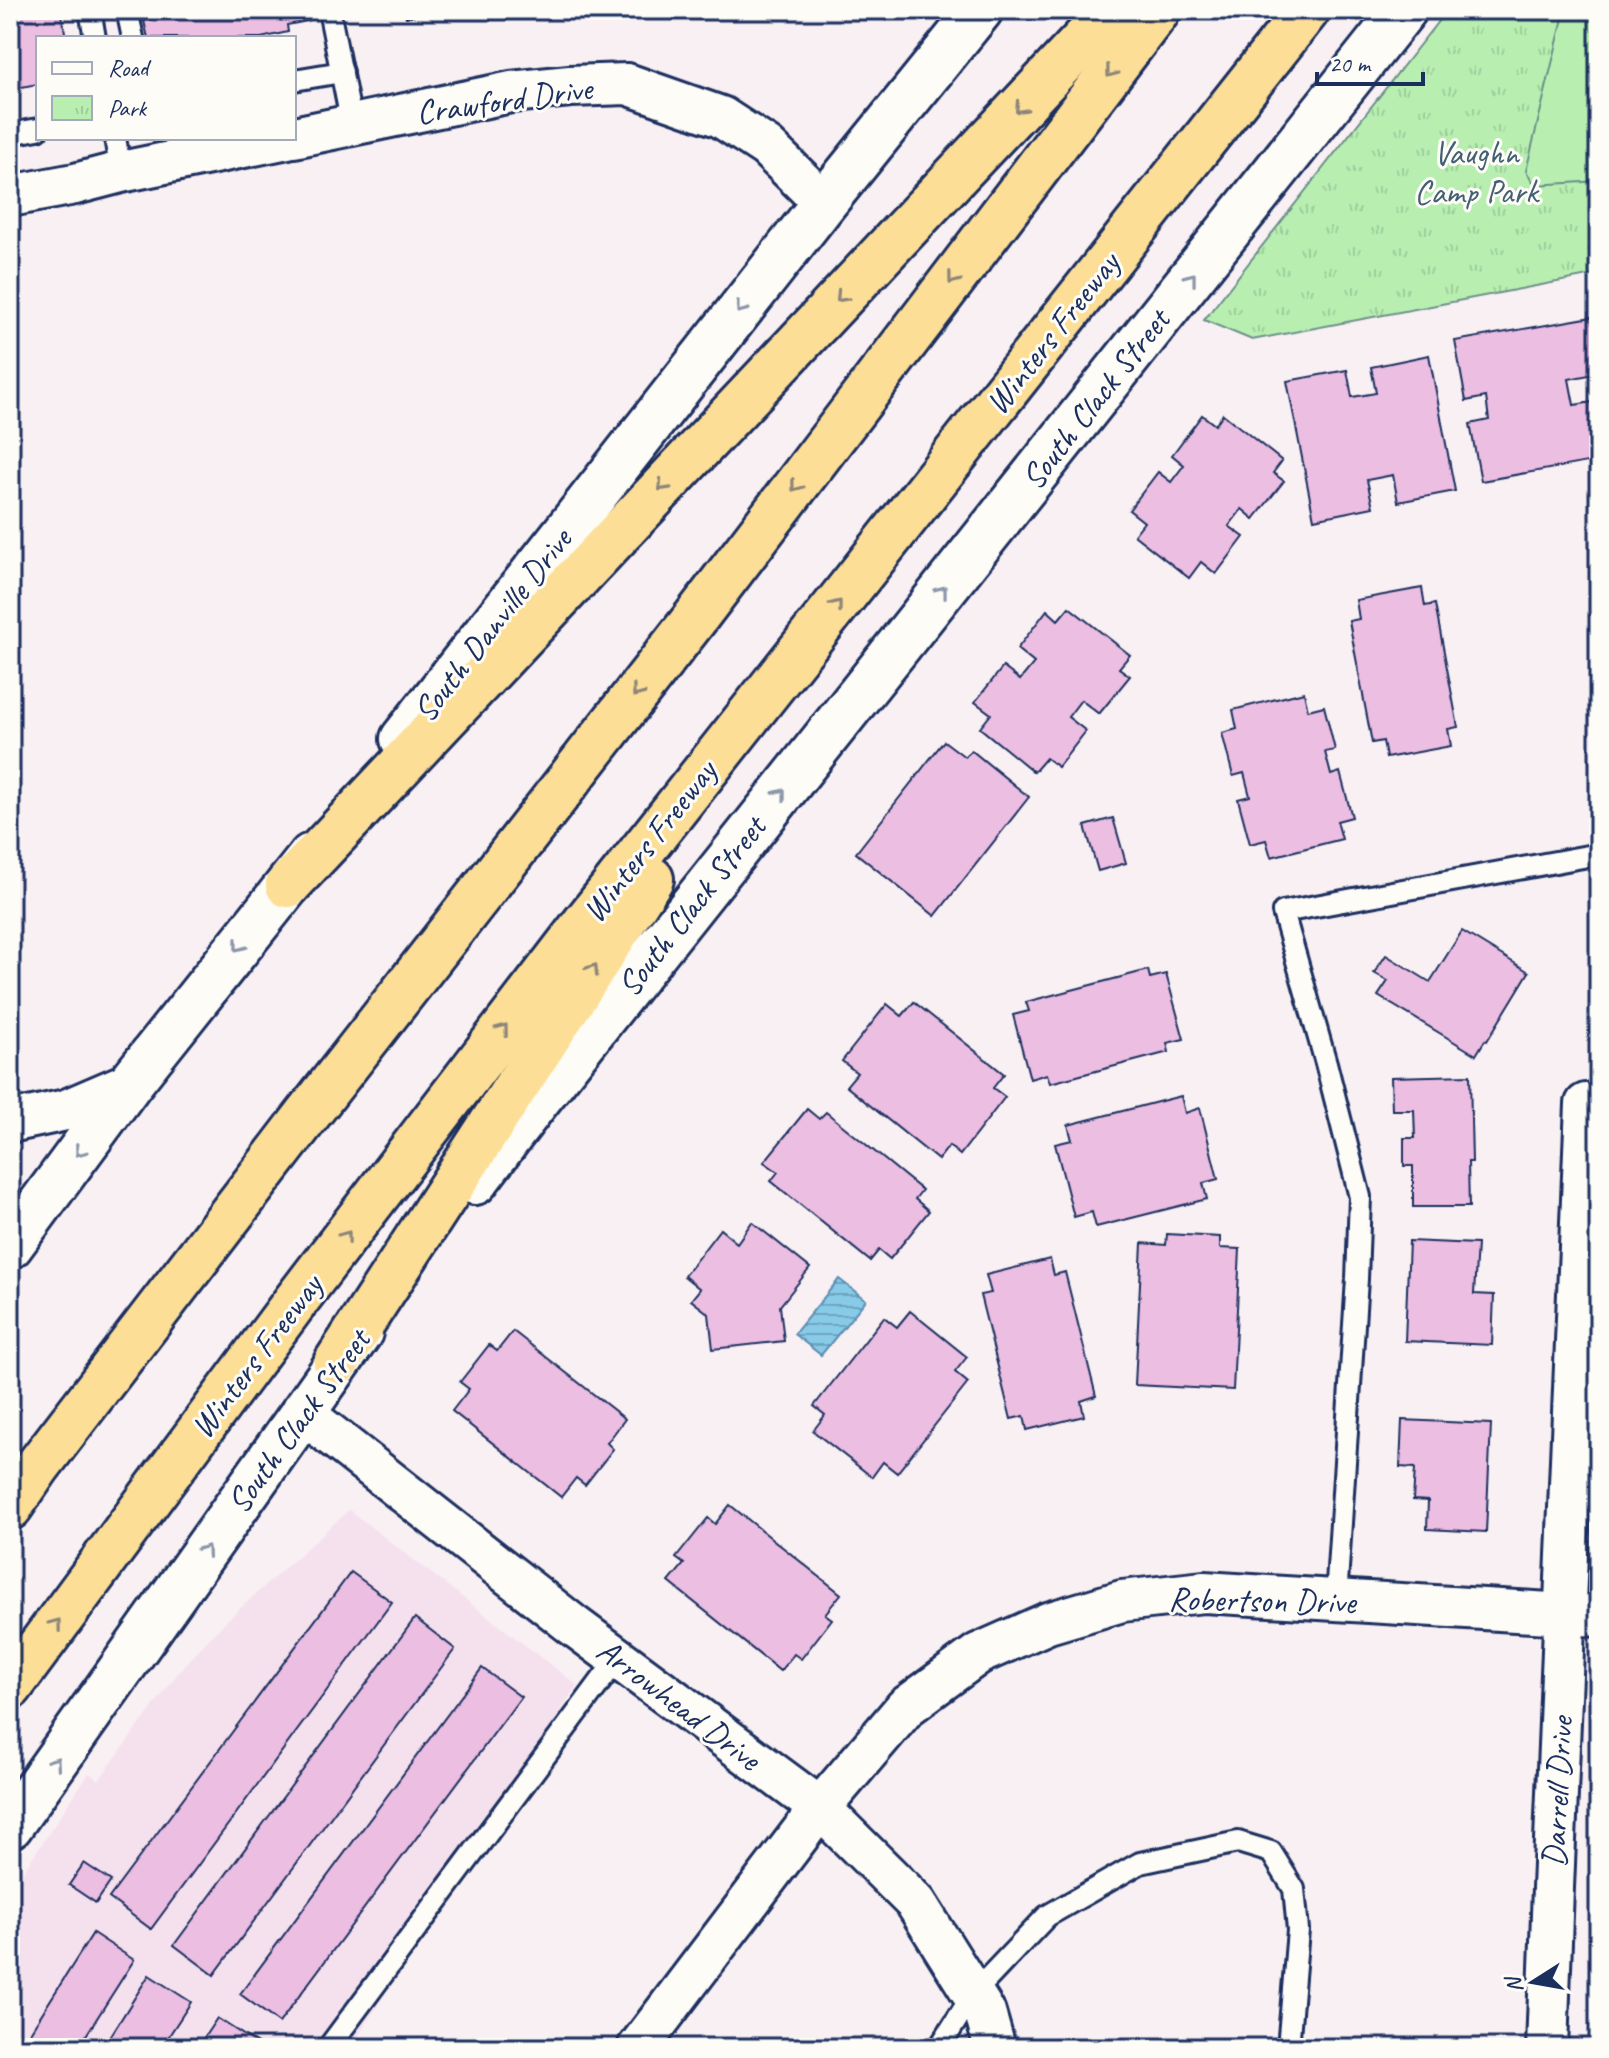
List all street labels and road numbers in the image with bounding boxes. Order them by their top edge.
street label: Crawford Drive [413,66,597,134]
street label: Winters Freeway [975,241,1130,423]
street label: South Clack Street [1011,297,1181,498]
street label: South Danville Drive [403,517,583,731]
street label: Winters Freeway [572,749,727,931]
street label: South Clack Street [607,804,777,1005]
street label: Winters Freeway [180,1264,333,1446]
street label: South Clack Street [217,1317,381,1521]
street label: Robertson Drive [1168,1577,1358,1623]
street label: Arrowhead Drive [589,1628,771,1781]
street label: Darrell Drive [1532,1713,1583,1868]

